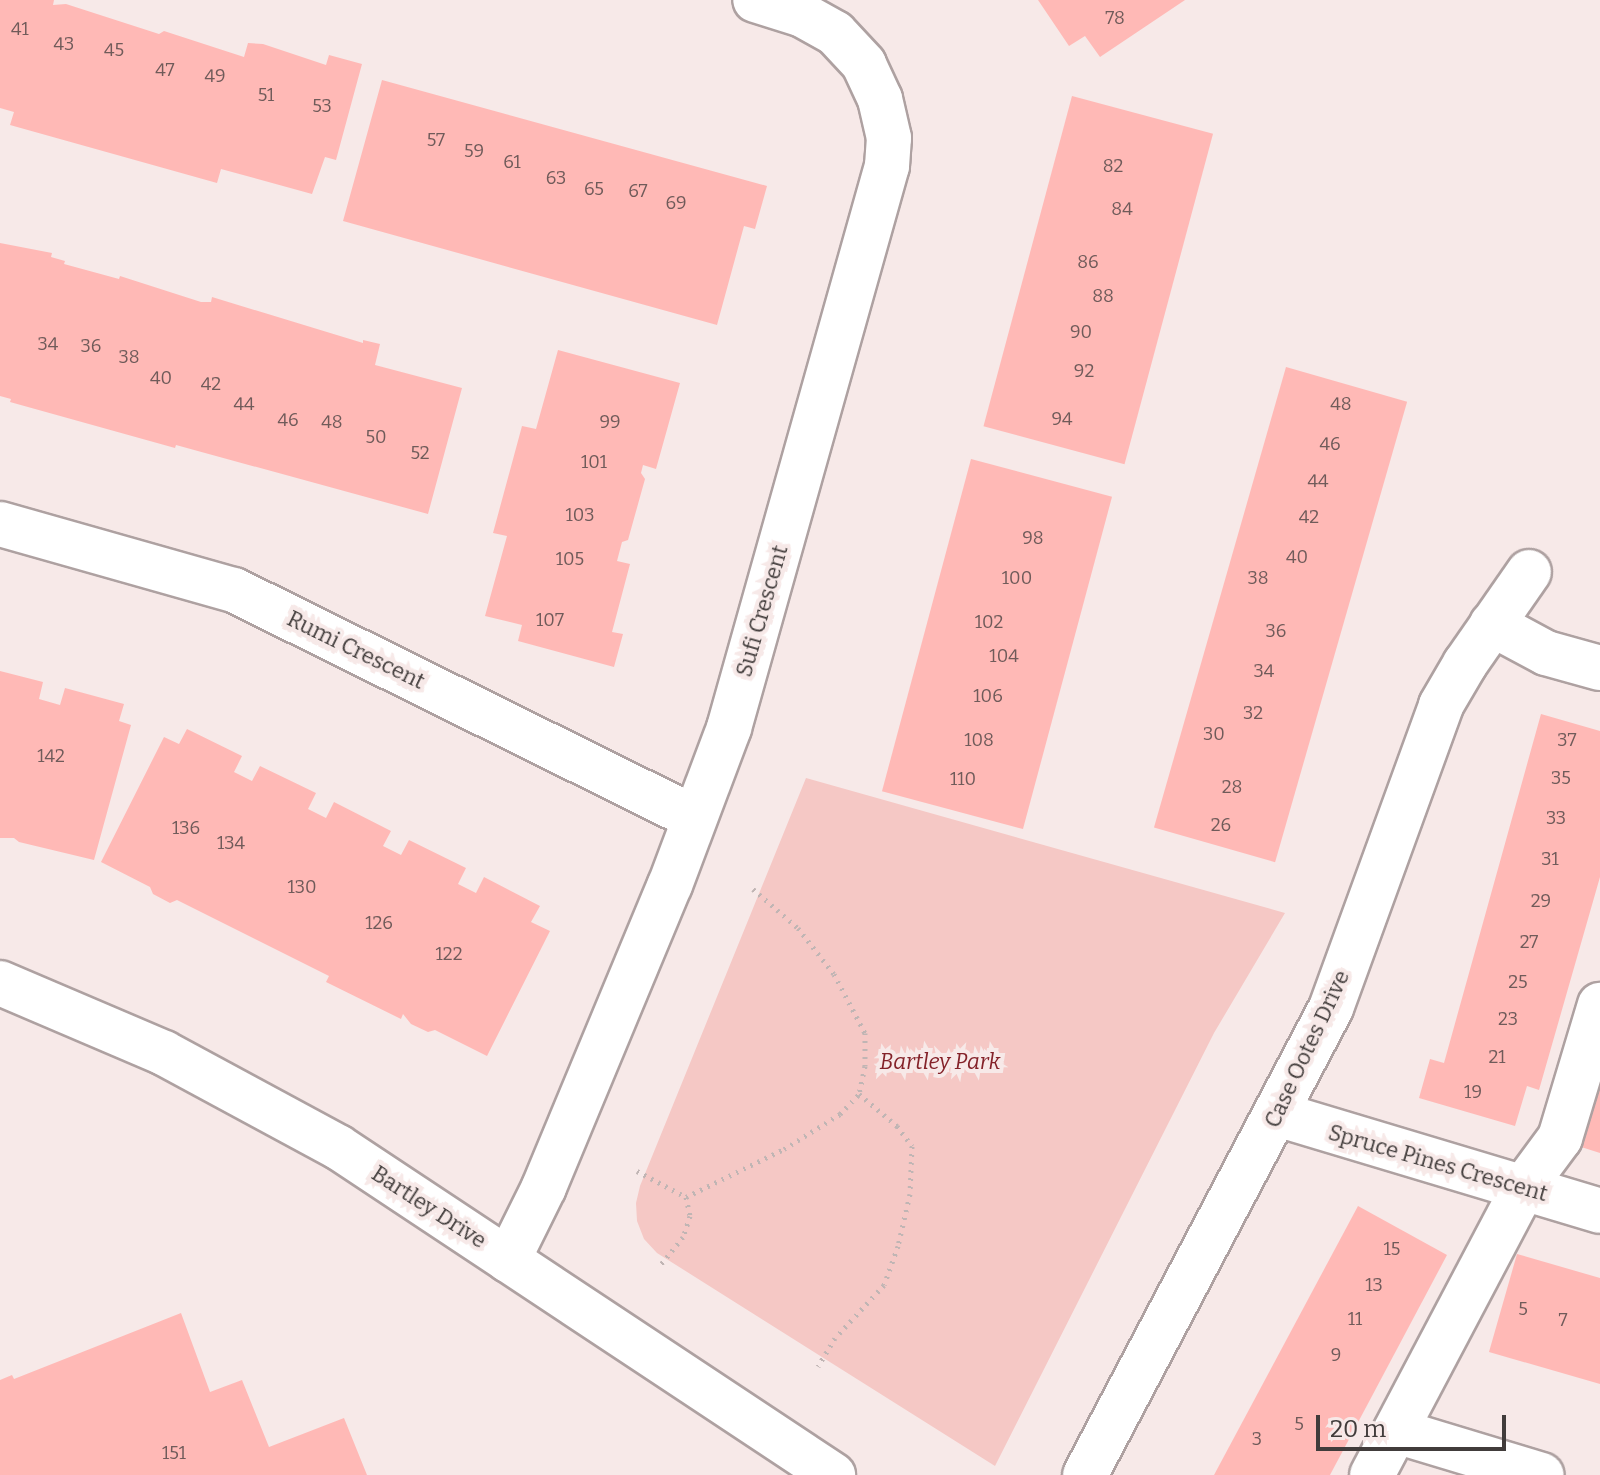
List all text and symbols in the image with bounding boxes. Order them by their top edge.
house number: 78 [1105,7,1125,29]
house number: 41 [11,18,29,40]
house number: 43 [54,33,74,55]
house number: 45 [104,39,124,61]
house number: 47 [155,59,175,81]
house number: 49 [204,65,226,87]
house number: 51 [258,84,274,106]
house number: 53 [312,95,332,117]
house number: 57 [427,129,445,151]
house number: 59 [464,140,484,162]
house number: 61 [503,151,521,173]
house number: 82 [1103,155,1123,177]
house number: 63 [546,167,566,189]
house number: 65 [584,178,604,200]
house number: 67 [628,180,648,202]
house number: 69 [665,192,687,214]
house number: 84 [1111,198,1133,220]
house number: 86 [1077,251,1099,273]
house number: 88 [1092,285,1114,307]
house number: 90 [1070,321,1092,343]
house number: 34 [38,333,58,355]
house number: 36 [81,335,101,357]
house number: 38 [118,346,140,368]
house number: 92 [1074,360,1094,382]
house number: 40 [150,367,172,389]
house number: 42 [201,373,221,395]
house number: 44 [233,393,255,415]
house number: 48 [1330,393,1352,415]
house number: 94 [1051,408,1073,430]
house number: 46 [277,409,299,431]
house number: 48 [321,411,343,433]
house number: 99 [599,411,621,433]
house number: 50 [365,426,387,448]
house number: 46 [1319,433,1341,455]
house number: 52 [410,442,430,464]
house number: 101 [581,451,607,473]
house number: 44 [1307,470,1329,492]
house number: 103 [565,504,595,526]
house number: 42 [1299,506,1319,528]
house number: 98 [1022,527,1044,549]
street label: Sufi Crescent [731,542,793,680]
house number: 40 [1286,546,1308,568]
house number: 105 [556,548,584,570]
house number: 100 [1002,567,1032,589]
house number: 38 [1247,567,1269,589]
street label: Rumi Crescent [283,605,429,695]
house number: 107 [536,609,564,631]
house number: 102 [975,611,1003,633]
house number: 36 [1266,620,1286,642]
house number: 104 [989,645,1019,667]
house number: 34 [1254,660,1274,682]
house number: 106 [973,685,1003,707]
house number: 32 [1243,702,1263,724]
house number: 30 [1203,723,1225,745]
house number: 108 [964,729,994,751]
house number: 37 [1557,729,1577,751]
house number: 142 [37,745,65,767]
house number: 35 [1551,767,1571,789]
house number: 110 [950,768,976,790]
house number: 28 [1222,776,1242,798]
house number: 33 [1546,807,1566,829]
house number: 26 [1211,814,1231,836]
house number: 136 [172,817,200,839]
house number: 134 [217,832,245,854]
house number: 31 [1541,848,1559,870]
house number: 130 [287,876,317,898]
house number: 29 [1531,890,1551,912]
house number: 126 [365,912,393,934]
house number: 27 [1520,931,1538,953]
house number: 122 [436,943,462,965]
street label: Case Ootes Drive [1259,966,1355,1132]
house number: 25 [1508,971,1528,993]
house number: 23 [1498,1008,1518,1030]
house number: 21 [1488,1046,1506,1068]
park label: Bartley Park [880,1049,1000,1075]
house number: 19 [1464,1081,1482,1103]
street label: Spruce Pines Crescent [1325,1119,1551,1207]
street label: Bartley Drive [367,1160,491,1254]
house number: 15 [1384,1238,1400,1260]
house number: 13 [1365,1274,1383,1296]
house number: 5 [1518,1298,1528,1320]
house number: 11 [1348,1308,1362,1330]
house number: 7 [1558,1309,1568,1331]
house number: 9 [1331,1344,1341,1366]
scale bar [1320,1399,1510,1449]
house number: 5 [1294,1413,1304,1435]
text: 20 m [1330,1415,1386,1443]
house number: 3 [1252,1428,1262,1450]
house number: 151 [162,1442,186,1464]

